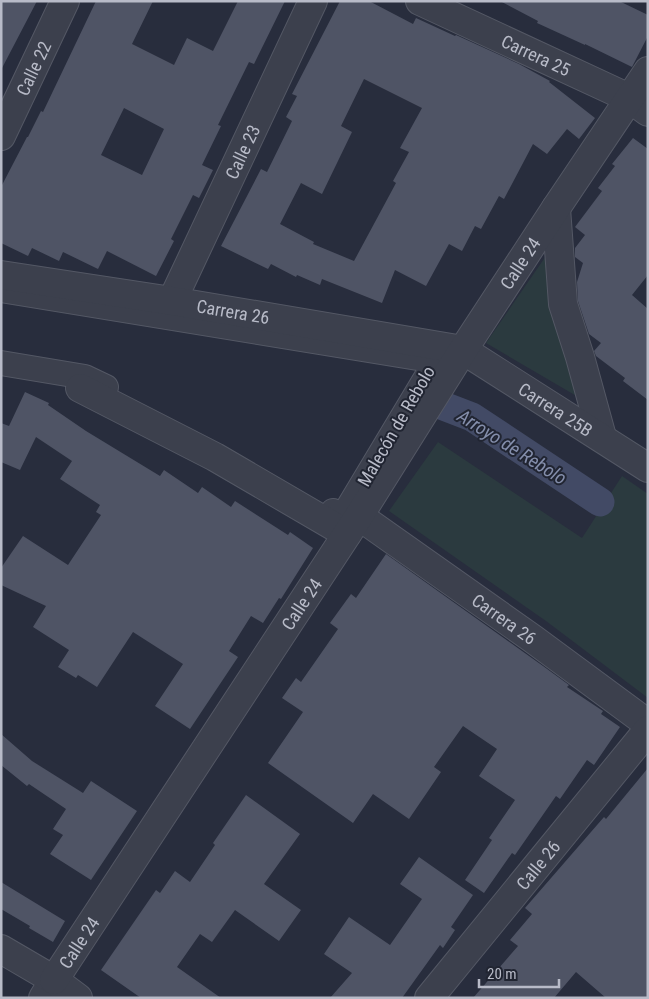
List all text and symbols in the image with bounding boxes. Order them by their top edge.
street label: Carrera 25 [498,30,574,80]
street label: Calle 22 [11,38,55,99]
street label: Calle 23 [220,121,264,182]
street label: Calle 24 [495,233,544,293]
street label: Carrera 26 [195,295,271,328]
street label: Malecón de Rebolo [353,362,439,490]
street label: Carrera 25B [515,378,597,440]
water label: Arroyo de Rebolo [452,404,571,490]
street label: Calle 24 [277,574,326,634]
street label: Carrera 26 [468,589,541,649]
street label: Calle 26 [512,836,564,894]
street label: Calle 24 [54,913,103,972]
scale bar [479,956,559,988]
text: 20 m [487,965,517,983]

